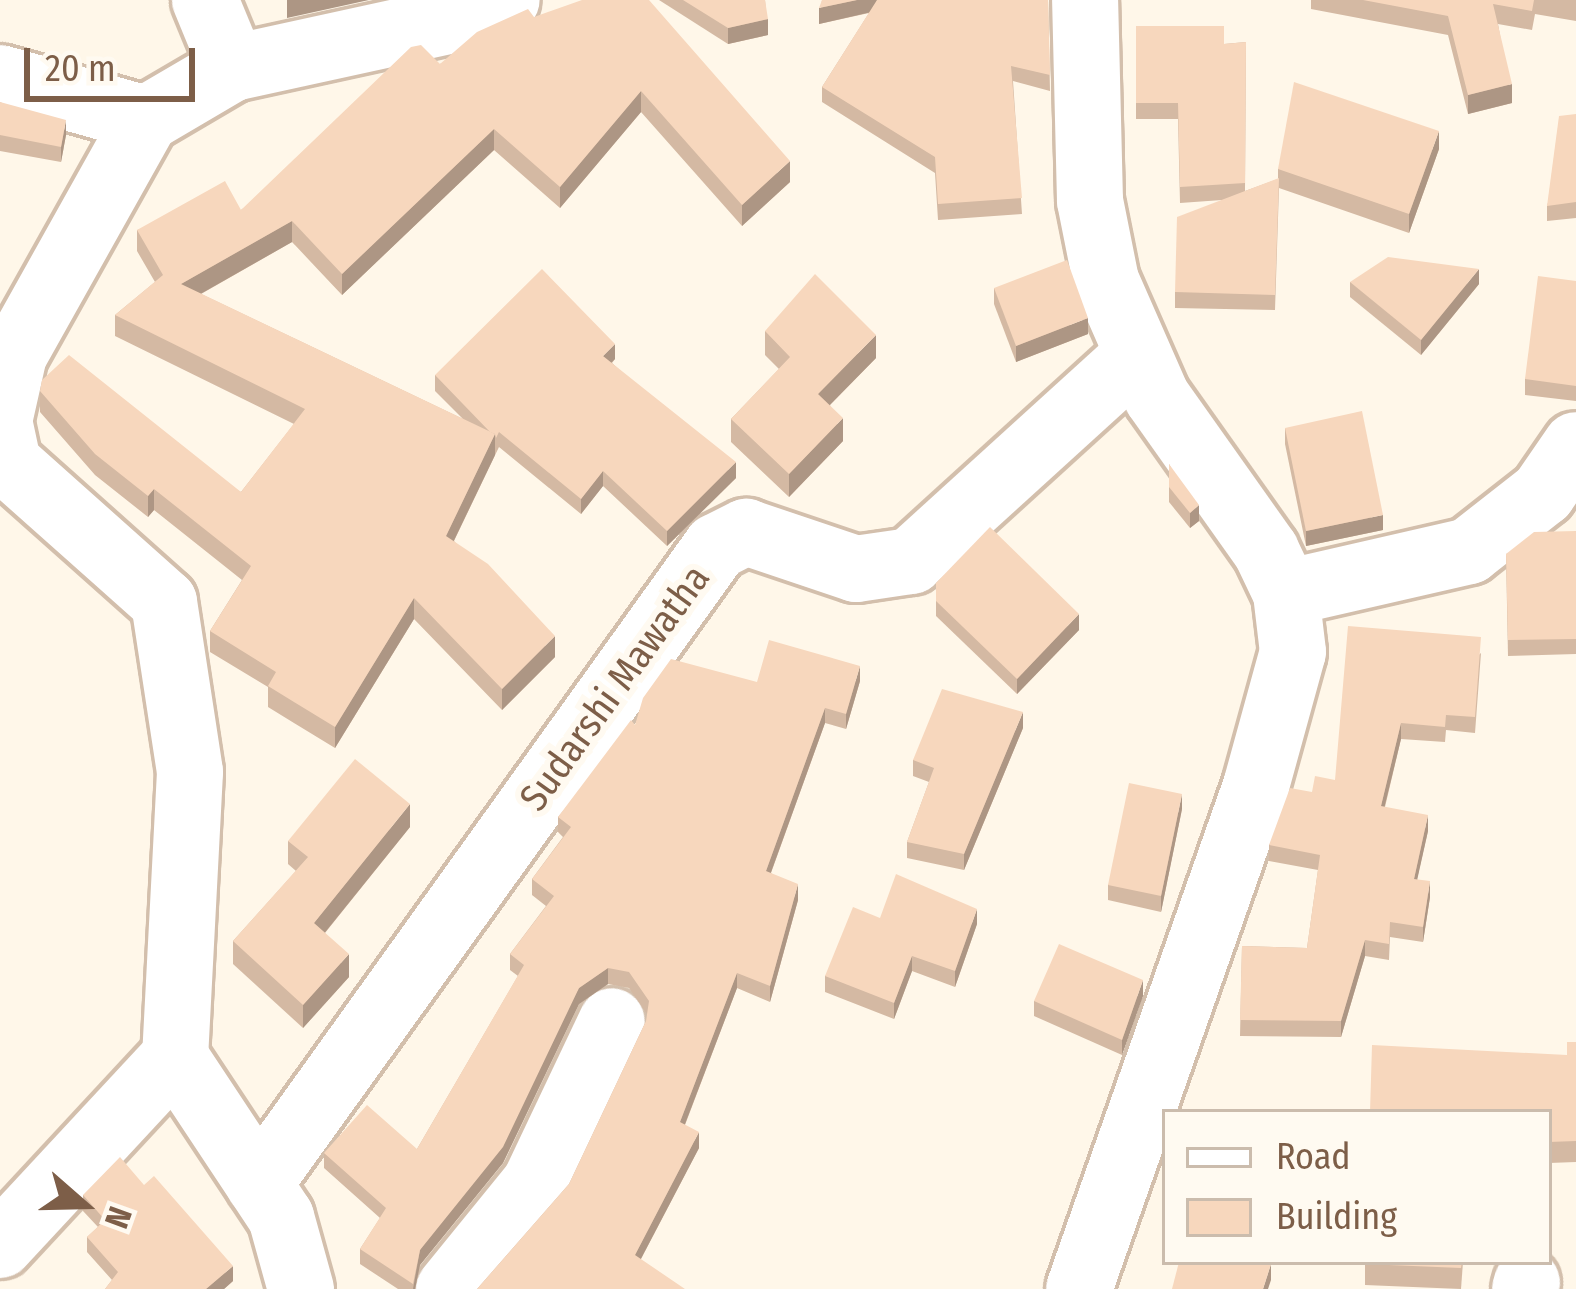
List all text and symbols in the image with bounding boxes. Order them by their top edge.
scale bar [30,24,201,98]
text: 20 m [45,47,116,91]
street label: Sudarshi Mawatha [510,556,720,820]
legend [1162,1109,1552,1265]
text: Road [1276,1135,1351,1179]
north arrow [24,1145,144,1265]
text: Building [1276,1195,1397,1239]
text: N [96,1201,140,1233]

